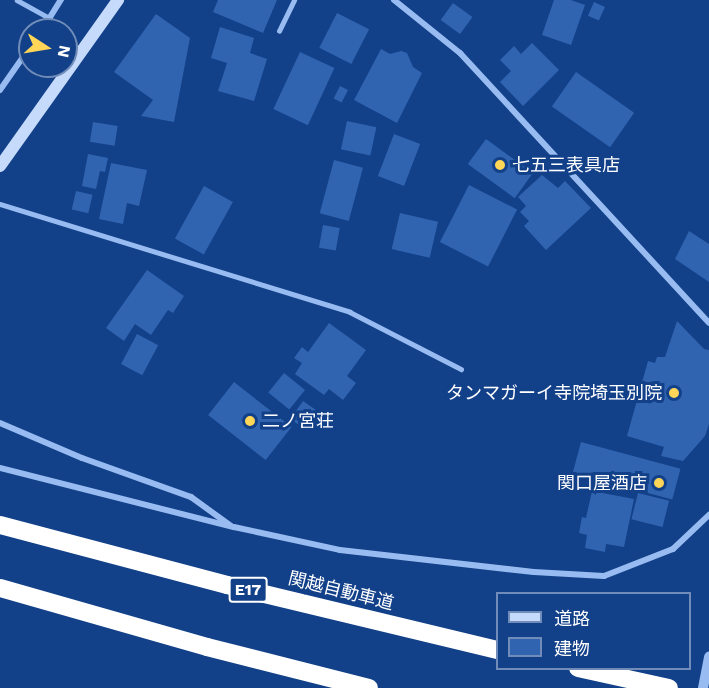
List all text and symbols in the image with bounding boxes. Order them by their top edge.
north arrow [18,18,78,78]
text: N [54,44,75,59]
place label: 七五三表具店 [512,154,620,176]
marker: 七五三表具店 [493,158,507,172]
place label: タンマガーイ寺院埼玉別院 [446,382,662,404]
marker: タンマガーイ寺院埼玉別院 [667,386,681,400]
place label: 二ノ宮荘 [262,410,334,432]
marker: 二ノ宮荘 [243,414,257,428]
place label: 関口屋酒店 [557,472,647,494]
marker: 関口屋酒店 [652,476,666,490]
street label: 関越自動車道 [286,567,396,615]
road number: E17 [228,577,268,603]
legend [496,592,691,670]
text: 道路 [554,608,590,629]
text: 建物 [554,638,590,659]

